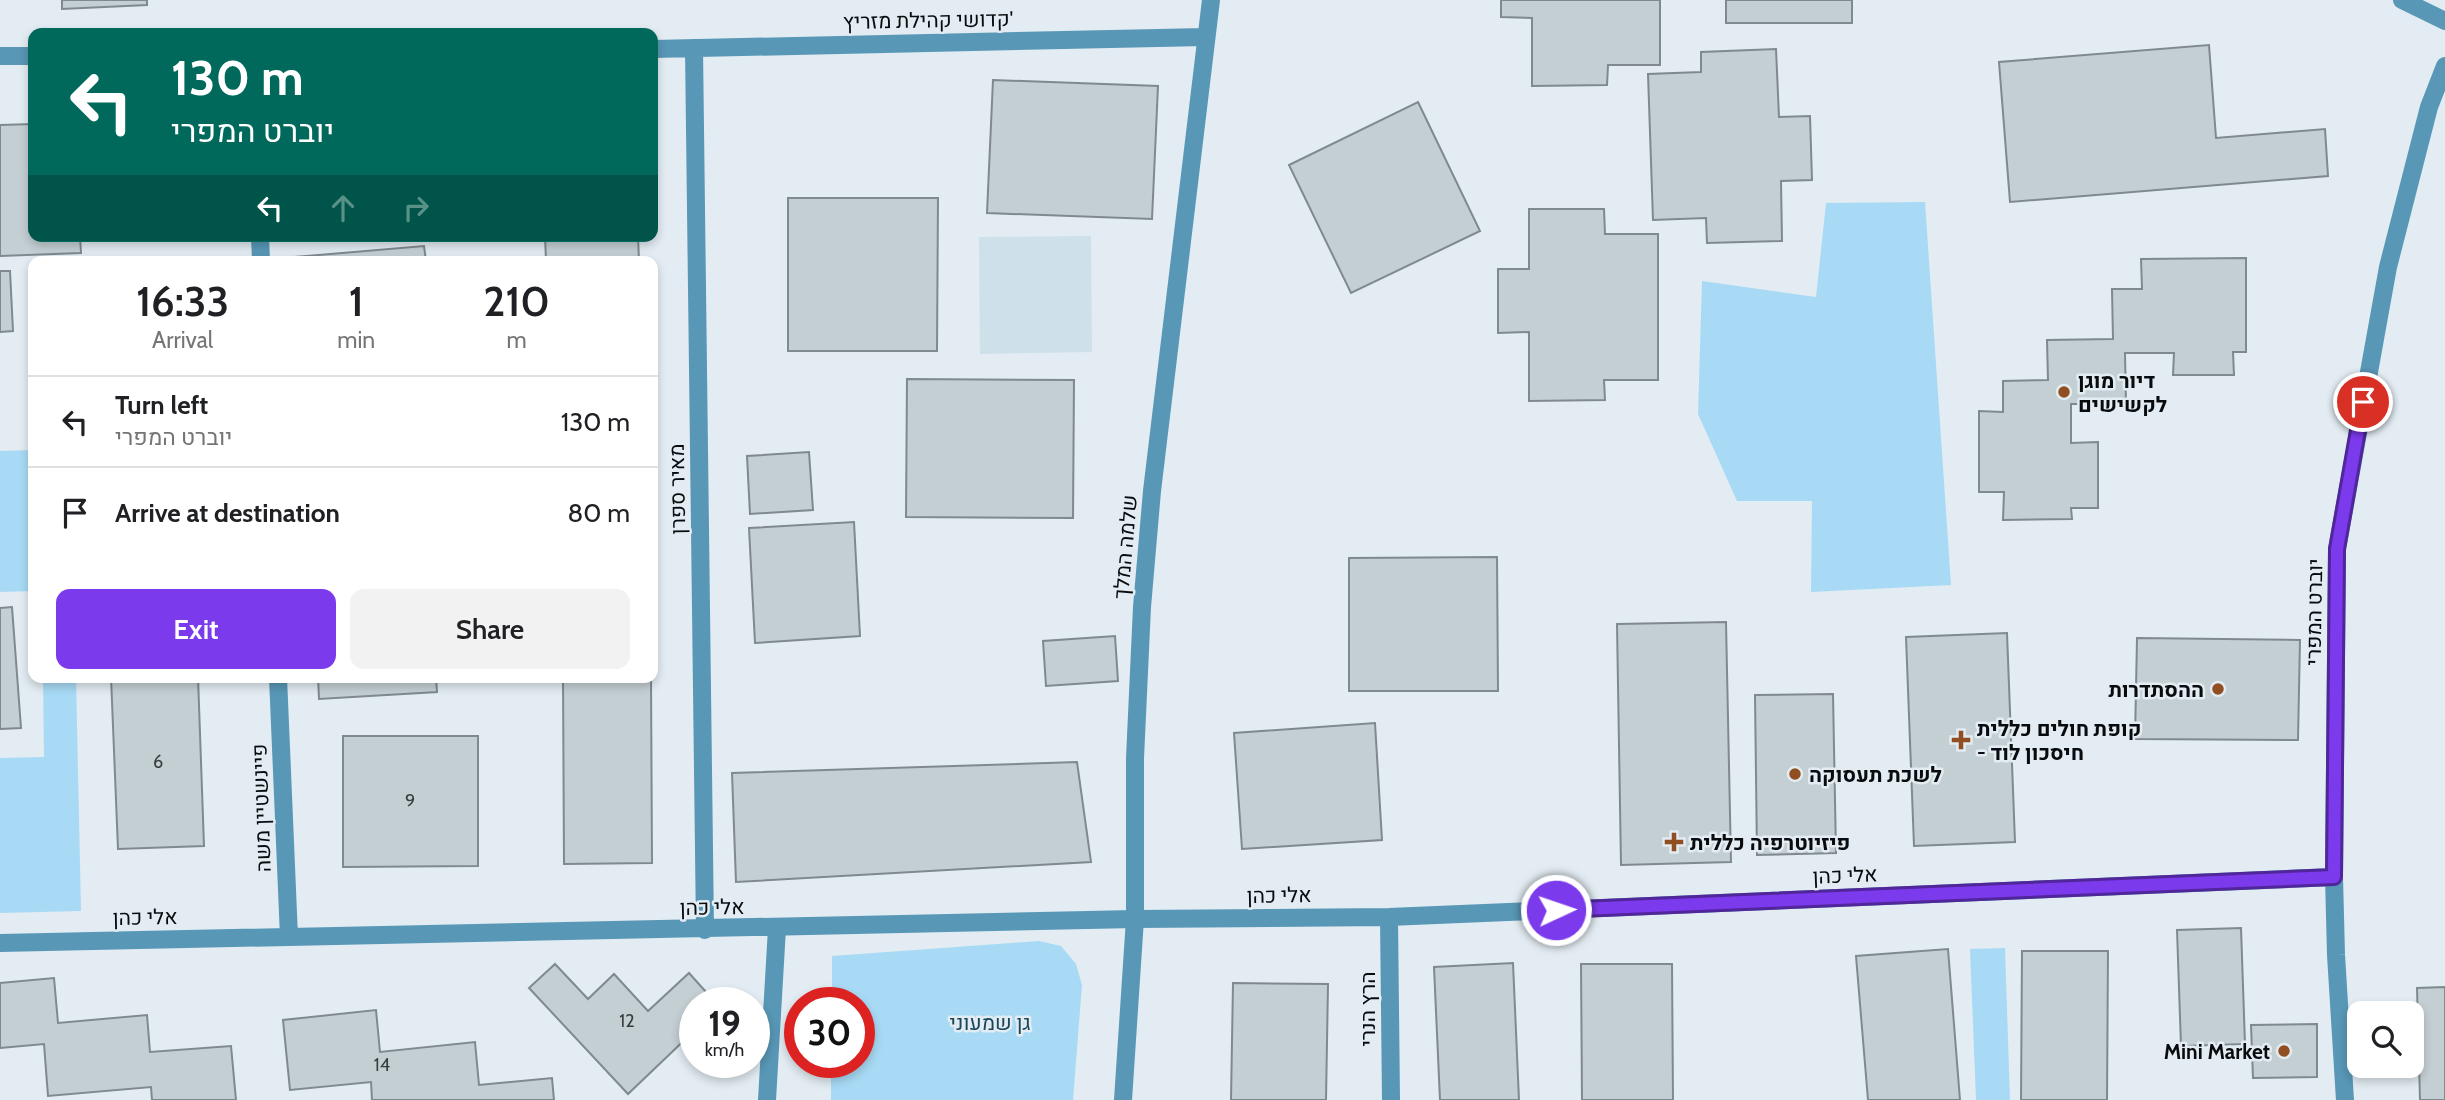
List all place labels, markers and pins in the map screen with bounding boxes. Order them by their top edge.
place label: דיור מוגן לקשישים [2078,368,2167,417]
pin [2333,372,2393,432]
marker: דיור מוגן לקשישים [2056,384,2072,400]
place label: ההסתדרות [2108,677,2204,702]
marker: ההסתדרות [2210,681,2226,697]
place label: קופת חולים כללית - חיסכון לוד [1977,716,2141,765]
marker: קופת חולים כללית - חיסכון לוד [1951,730,1971,750]
place label: לשכת תעסוקה [1809,762,1942,787]
marker: לשכת תעסוקה [1787,766,1803,782]
place label: פיזיוטרפיה כללית [1690,830,1850,855]
marker: פיזיוטרפיה כללית [1664,832,1684,852]
place label: Mini Market [2164,1039,2270,1064]
marker: Mini Market [2276,1043,2292,1059]

